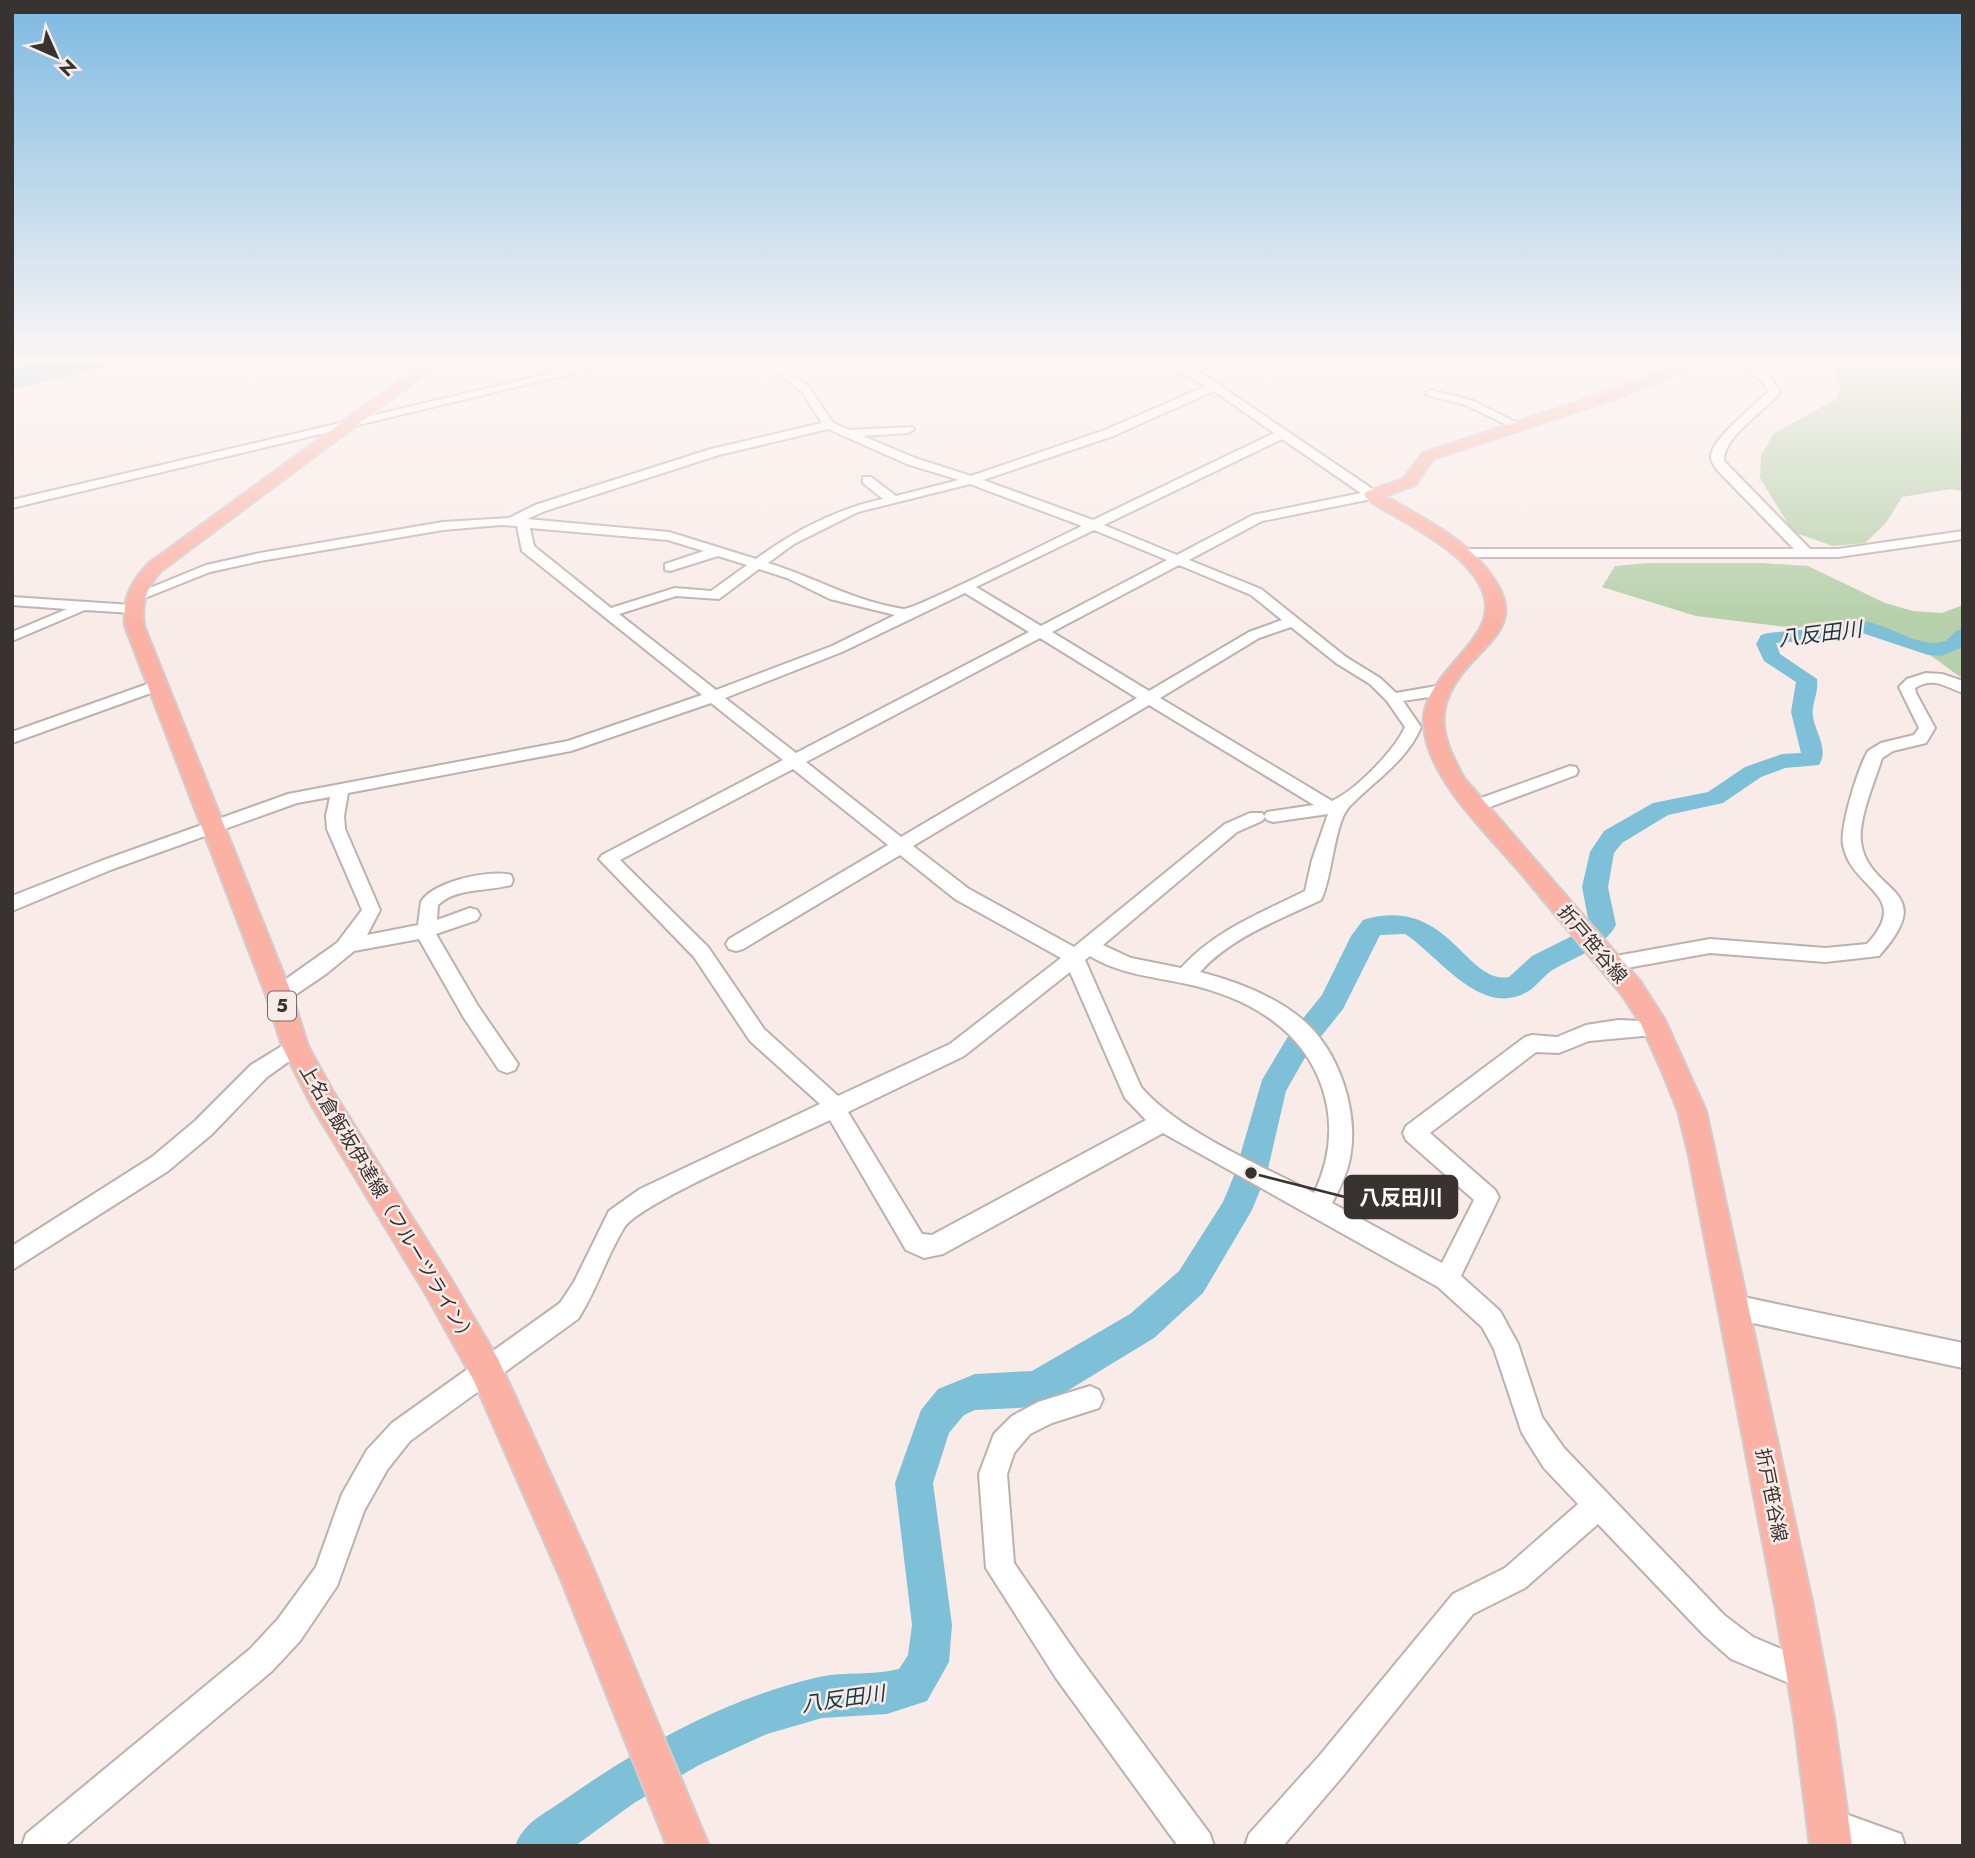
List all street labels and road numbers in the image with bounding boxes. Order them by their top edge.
street label: 折戸笹谷線 [1552,899,1633,989]
road number: 5 [268,992,296,1021]
street label: 上名倉飯坂伊達線（フルーツライン） [293,1059,482,1349]
street label: 折戸笹谷線 [1749,1446,1794,1544]

